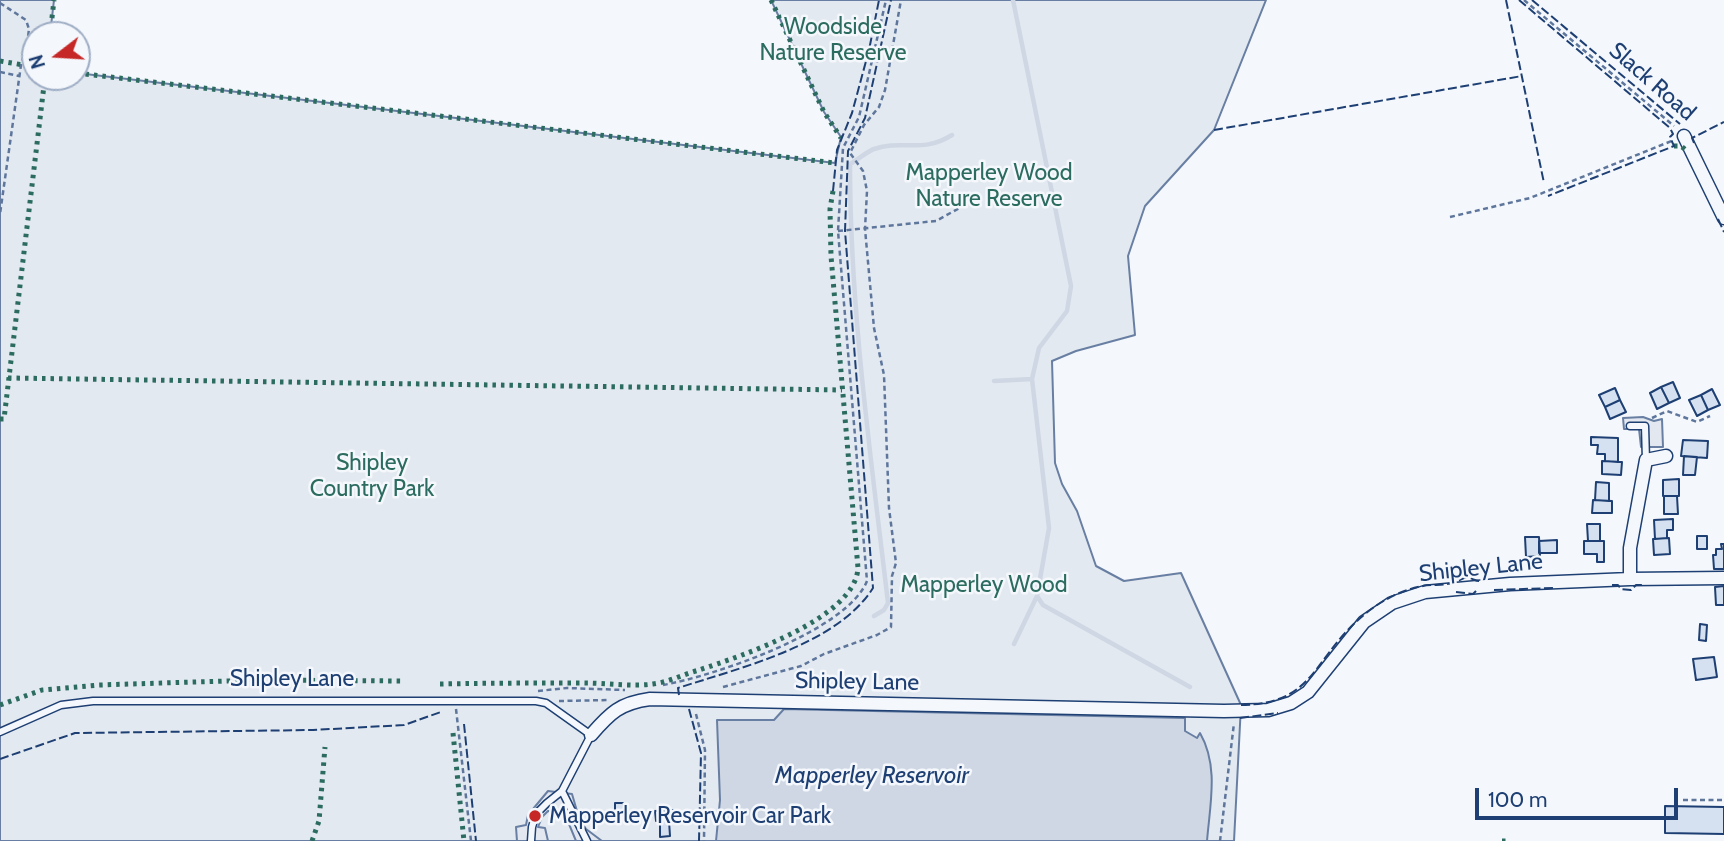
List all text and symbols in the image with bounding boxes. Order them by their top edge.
park label: Woodside Nature Reserve [759,13,907,67]
north arrow [21,21,91,91]
street label: Slack Road [1603,37,1701,127]
text: N [24,52,50,71]
park label: Mapperley Wood Nature Reserve [906,159,1072,213]
park label: Shipley Country Park [310,449,434,503]
street label: Shipley Lane [1418,548,1544,588]
park label: Mapperley Wood [901,571,1067,599]
street label: Shipley Lane [230,665,354,693]
street label: Shipley Lane [795,667,919,697]
water label: Mapperley Reservoir [775,762,969,790]
scale bar [1479,774,1682,818]
text: 100 m [1488,787,1547,812]
place label: Mapperley Reservoir Car Park [549,802,831,830]
marker: Mapperley Reservoir Car Park [527,808,543,824]

